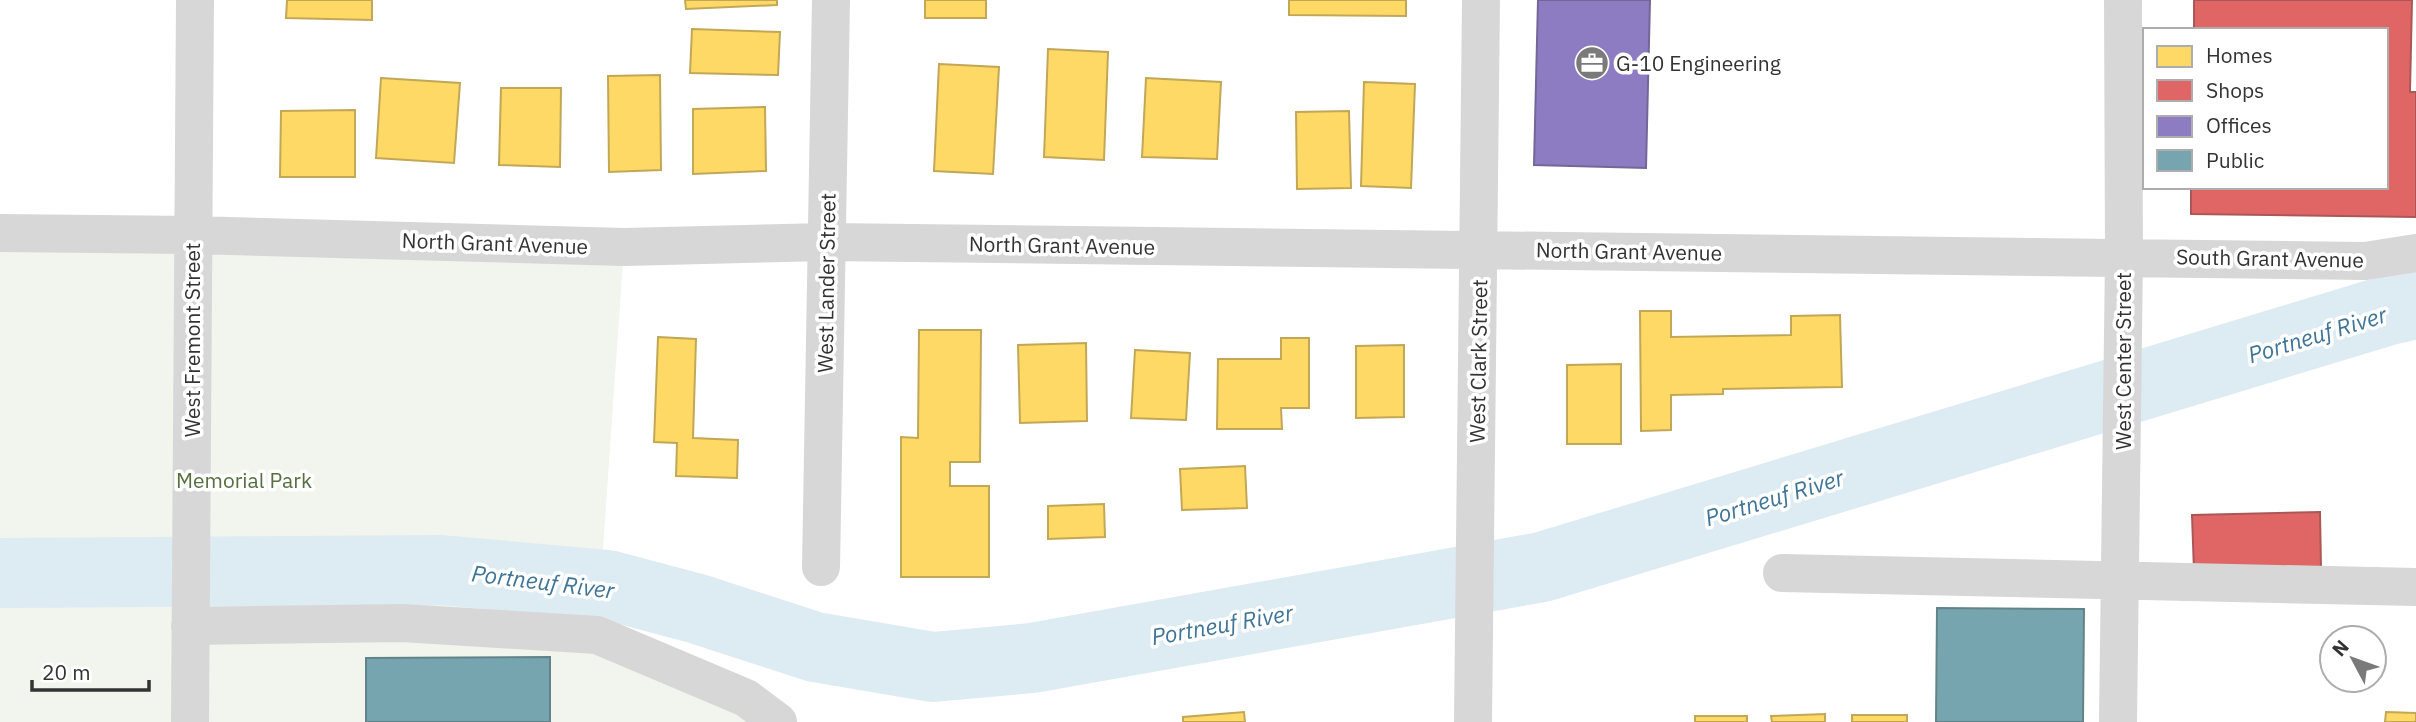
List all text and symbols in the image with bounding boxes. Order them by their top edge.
legend [2143,28,2388,189]
text: Homes [2206,41,2273,69]
office icon: G-10 Engineering [1573,44,1611,82]
place label: G-10 Engineering [1616,49,1781,77]
text: Shops [2206,76,2264,104]
text: Offices [2206,111,2272,139]
text: Public [2206,146,2264,174]
street label: West Lander Street [810,193,842,373]
street label: North Grant Avenue [401,226,589,260]
street label: North Grant Avenue [969,229,1155,261]
street label: North Grant Avenue [1536,235,1722,267]
street label: South Grant Avenue [2176,242,2364,274]
street label: West Fremont Street [178,243,206,437]
street label: West Center Street [2109,272,2137,450]
street label: West Clark Street [1463,279,1493,443]
water label: Portneuf River [2244,299,2391,369]
water label: Portneuf River [1701,462,1848,532]
park label: Memorial Park [176,466,312,494]
water label: Portneuf River [470,557,617,605]
water label: Portneuf River [1149,597,1296,651]
north arrow [2318,624,2388,694]
text: N [2327,635,2354,661]
scale bar [32,648,149,692]
text: 20 m [42,658,91,686]

